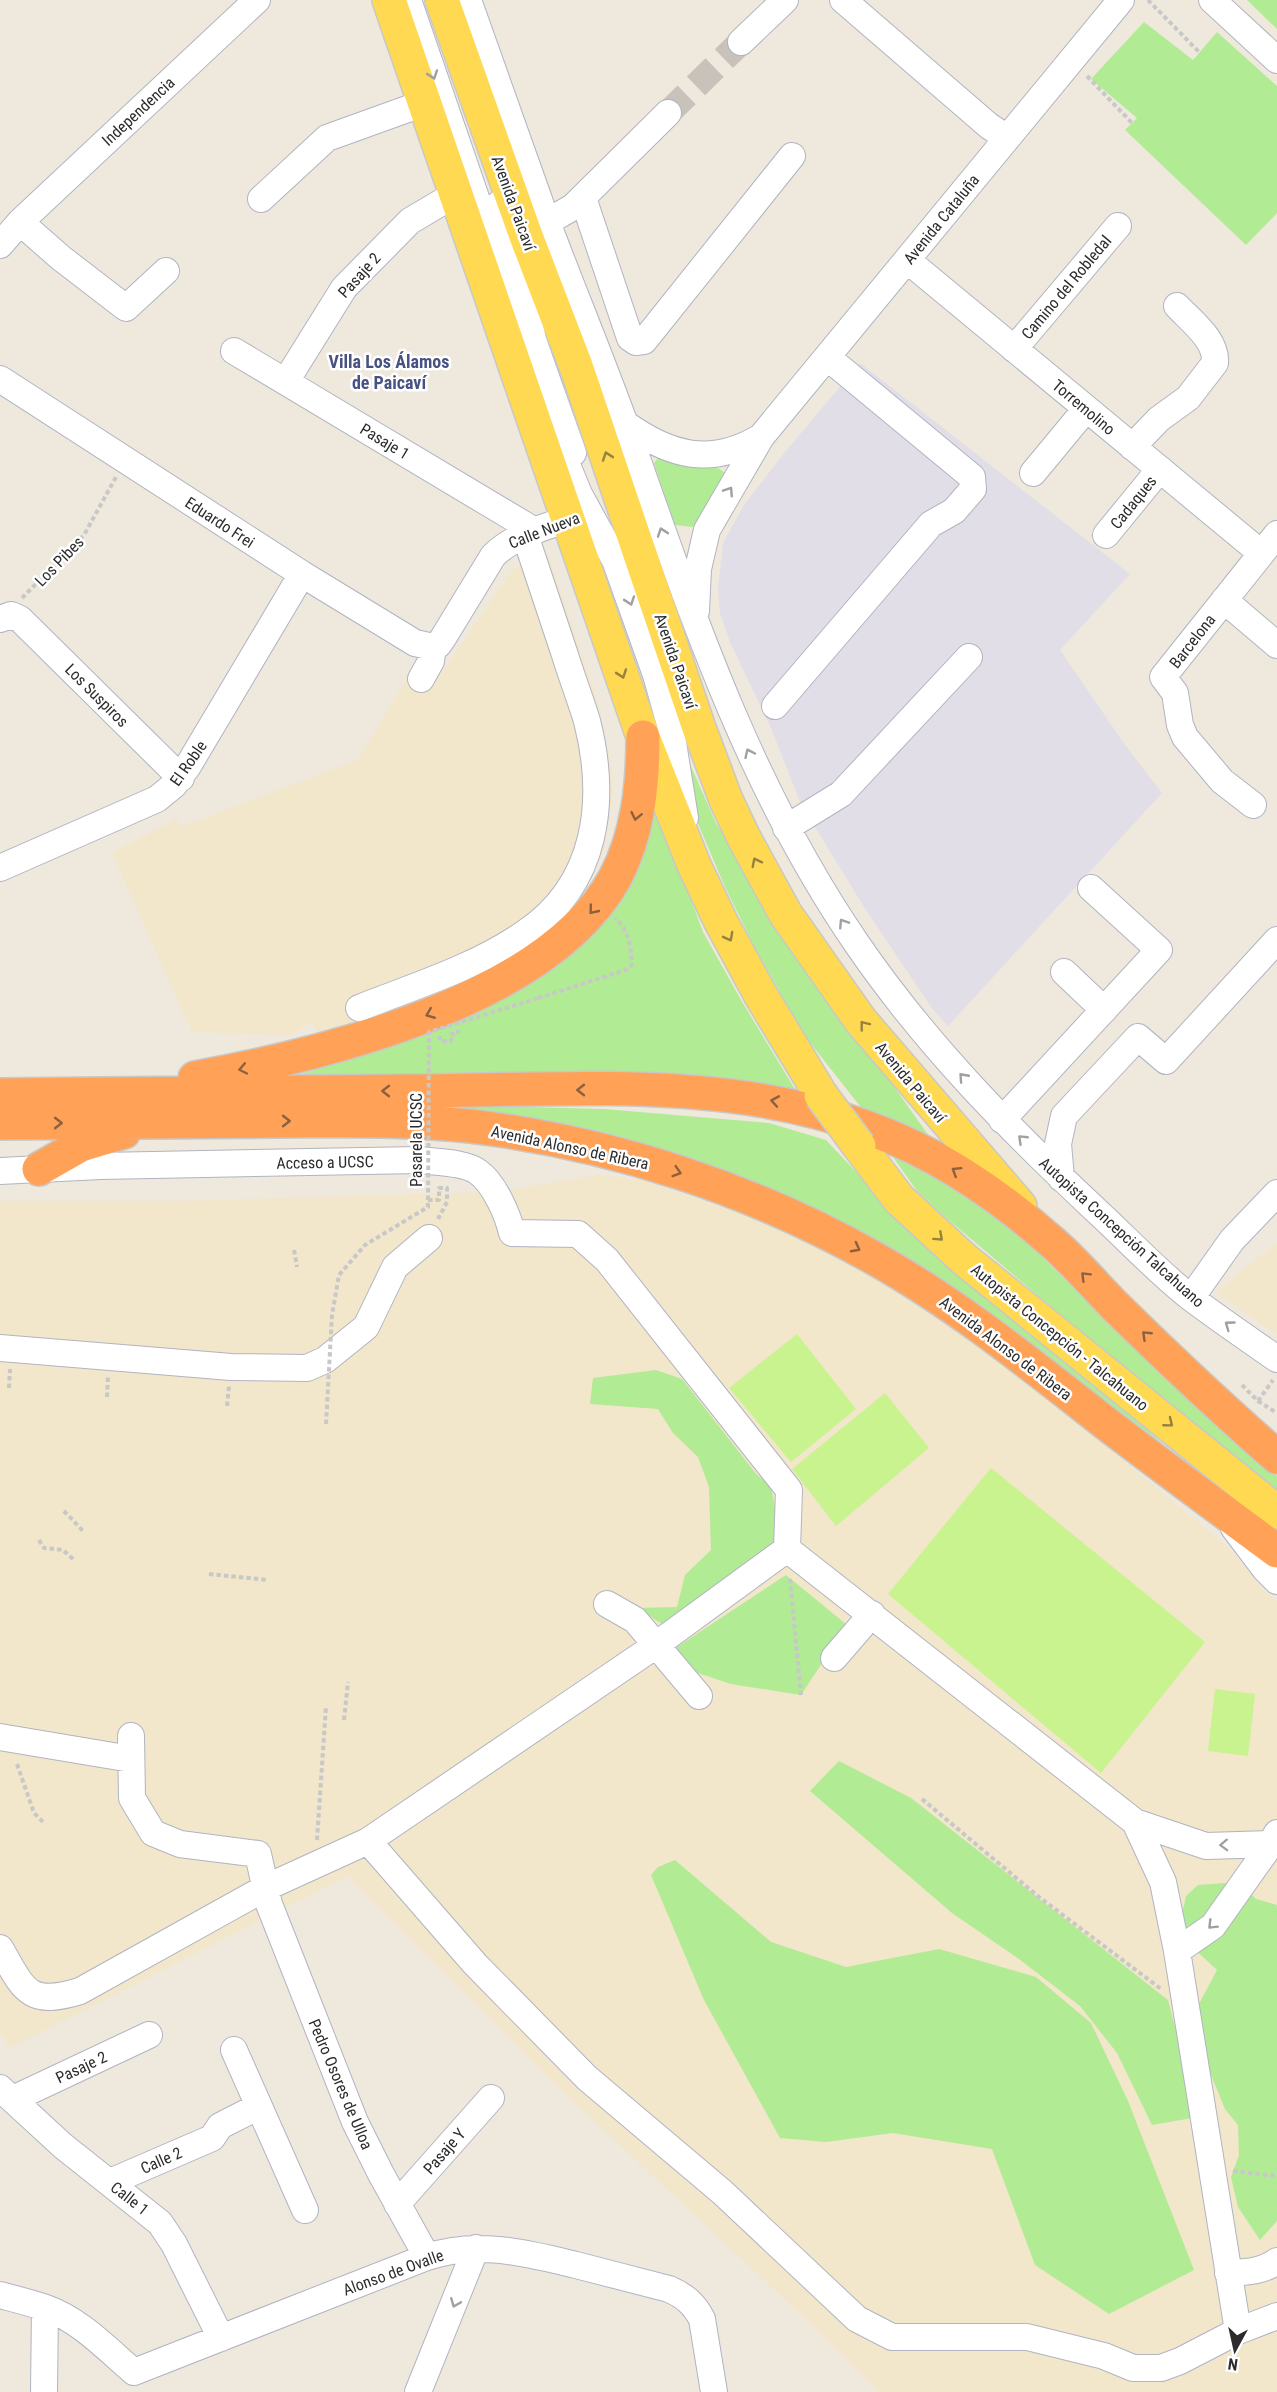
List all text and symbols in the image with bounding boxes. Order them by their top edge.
one-way arrow [426,70,439,80]
street label: Independencia [98,73,179,150]
street label: Avenida Paicaví [488,153,540,254]
street label: Avenida Cataluña [899,171,983,268]
street label: Camino del Robledal [1017,232,1115,343]
street label: Pasaje 2 [334,249,385,302]
district label: Villa Los Álamos de Paicaví [329,351,449,393]
street label: Torremolino [1049,376,1119,439]
street label: Pasaje 1 [357,419,413,463]
one-way arrow [601,451,614,462]
street label: Cadaques [1106,472,1161,533]
one-way arrow [722,486,733,497]
street label: Eduardo Frei [181,493,258,552]
street label: Calle Nueva [506,508,582,553]
one-way arrow [657,527,669,538]
street label: Los Pibes [31,533,88,590]
one-way arrow [623,595,635,606]
street label: Avenida Paicaví [650,611,701,712]
street label: Barcelona [1165,611,1219,672]
street label: Los Suspiros [61,660,132,731]
one-way arrow [614,668,627,679]
street label: El Roble [166,737,211,790]
one-way arrow [744,748,756,759]
one-way arrow [631,810,644,820]
one-way arrow [752,858,763,868]
one-way arrow [589,903,600,914]
one-way arrow [839,919,851,929]
one-way arrow [721,930,733,941]
one-way arrow [425,1007,436,1019]
one-way arrow [860,1020,871,1031]
street label: Avenida Paicaví [871,1038,951,1127]
one-way arrow [238,1062,248,1075]
one-way arrow [959,1073,970,1084]
one-way arrow [576,1084,585,1096]
one-way arrow [381,1085,390,1097]
street label: Pasarela UCSC [407,1093,426,1187]
one-way arrow [770,1095,780,1108]
one-way arrow [282,1115,291,1127]
one-way arrow [54,1117,63,1129]
street label: Avenida Alonso de Ribera [490,1122,650,1173]
one-way arrow [1018,1136,1029,1147]
street label: Acceso a UCSC [276,1152,374,1173]
street label: Autopista Concepción Talcahuano [1035,1153,1208,1311]
one-way arrow [671,1165,682,1177]
one-way arrow [952,1166,962,1178]
one-way arrow [932,1230,943,1241]
one-way arrow [850,1241,860,1252]
street label: Autopista Concepción - Talcahuano [967,1260,1152,1415]
one-way arrow [1082,1272,1093,1283]
street label: Avenida Alonso de Ribera [936,1293,1075,1404]
one-way arrow [1225,1321,1236,1332]
one-way arrow [1142,1331,1152,1342]
one-way arrow [1162,1416,1173,1427]
one-way arrow [1220,1839,1229,1851]
one-way arrow [1208,1917,1219,1928]
street label: Pedro Osores de Ulloa [304,2016,377,2152]
street label: Pasaje 2 [53,2047,110,2087]
street label: Pasaje Y [419,2124,470,2178]
street label: Calle 2 [138,2143,185,2178]
street label: Calle 1 [107,2178,153,2219]
street label: Alonso de Ovalle [340,2245,446,2299]
one-way arrow [450,2297,462,2308]
north arrow [1205,2320,1265,2380]
text: N [1227,2354,1239,2374]

